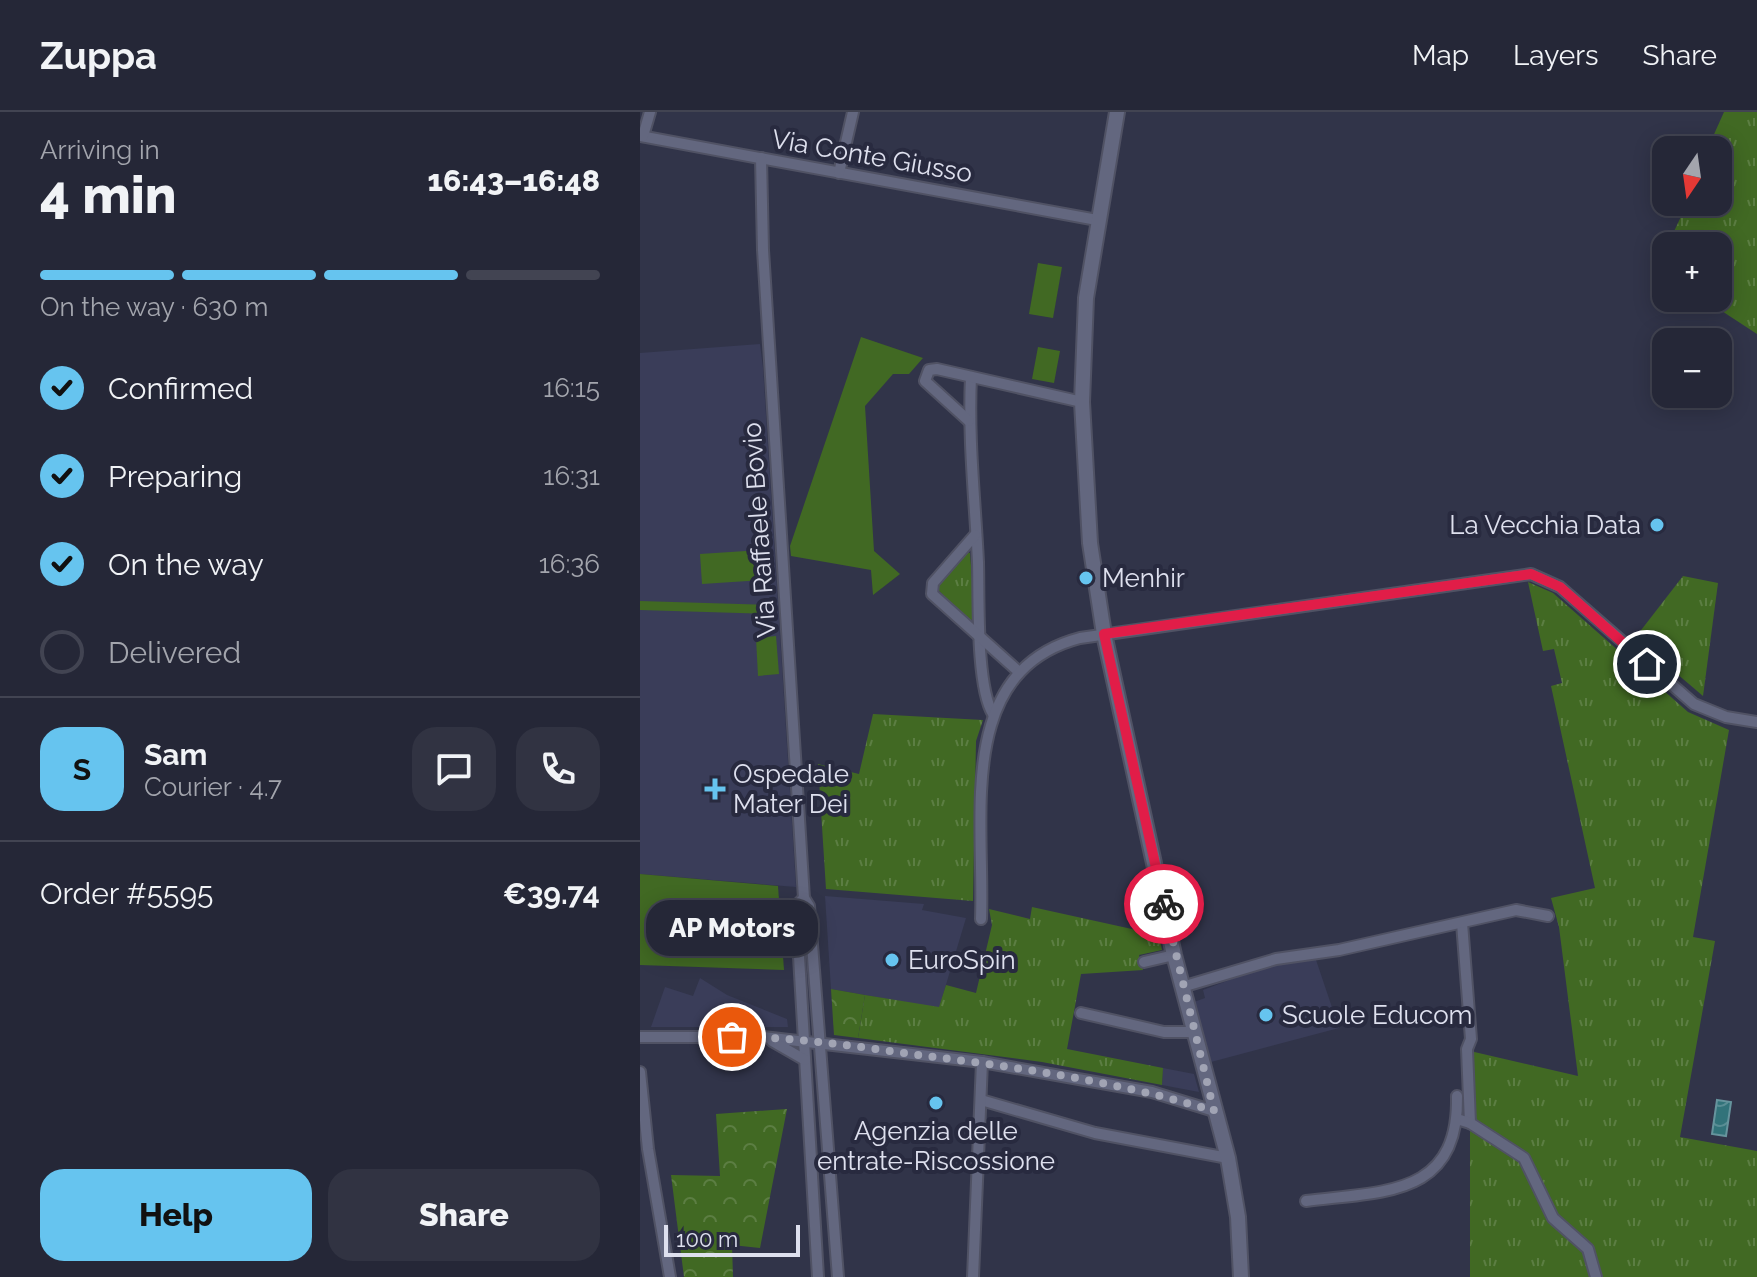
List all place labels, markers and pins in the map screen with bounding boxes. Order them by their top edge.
place label: La Vecchia Data [1449,510,1641,540]
marker: La Vecchia Data [1648,516,1666,534]
place label: Menhir [1102,563,1185,593]
marker: Menhir [1077,569,1095,587]
pin [1613,630,1681,698]
place label: Ospedale Mater Dei [733,759,849,819]
marker: Ospedale Mater Dei [704,778,726,800]
callout: AP Motors [646,901,818,957]
place label: EuroSpin [908,945,1016,975]
marker: EuroSpin [883,951,901,969]
place label: Scuole Educom [1282,1000,1473,1030]
pin [698,1003,766,1071]
marker: Scuole Educom [1257,1006,1275,1024]
marker: Agenzia delle entrate-Riscossione [927,1094,945,1112]
place label: Agenzia delle entrate-Riscossione [817,1116,1055,1176]

